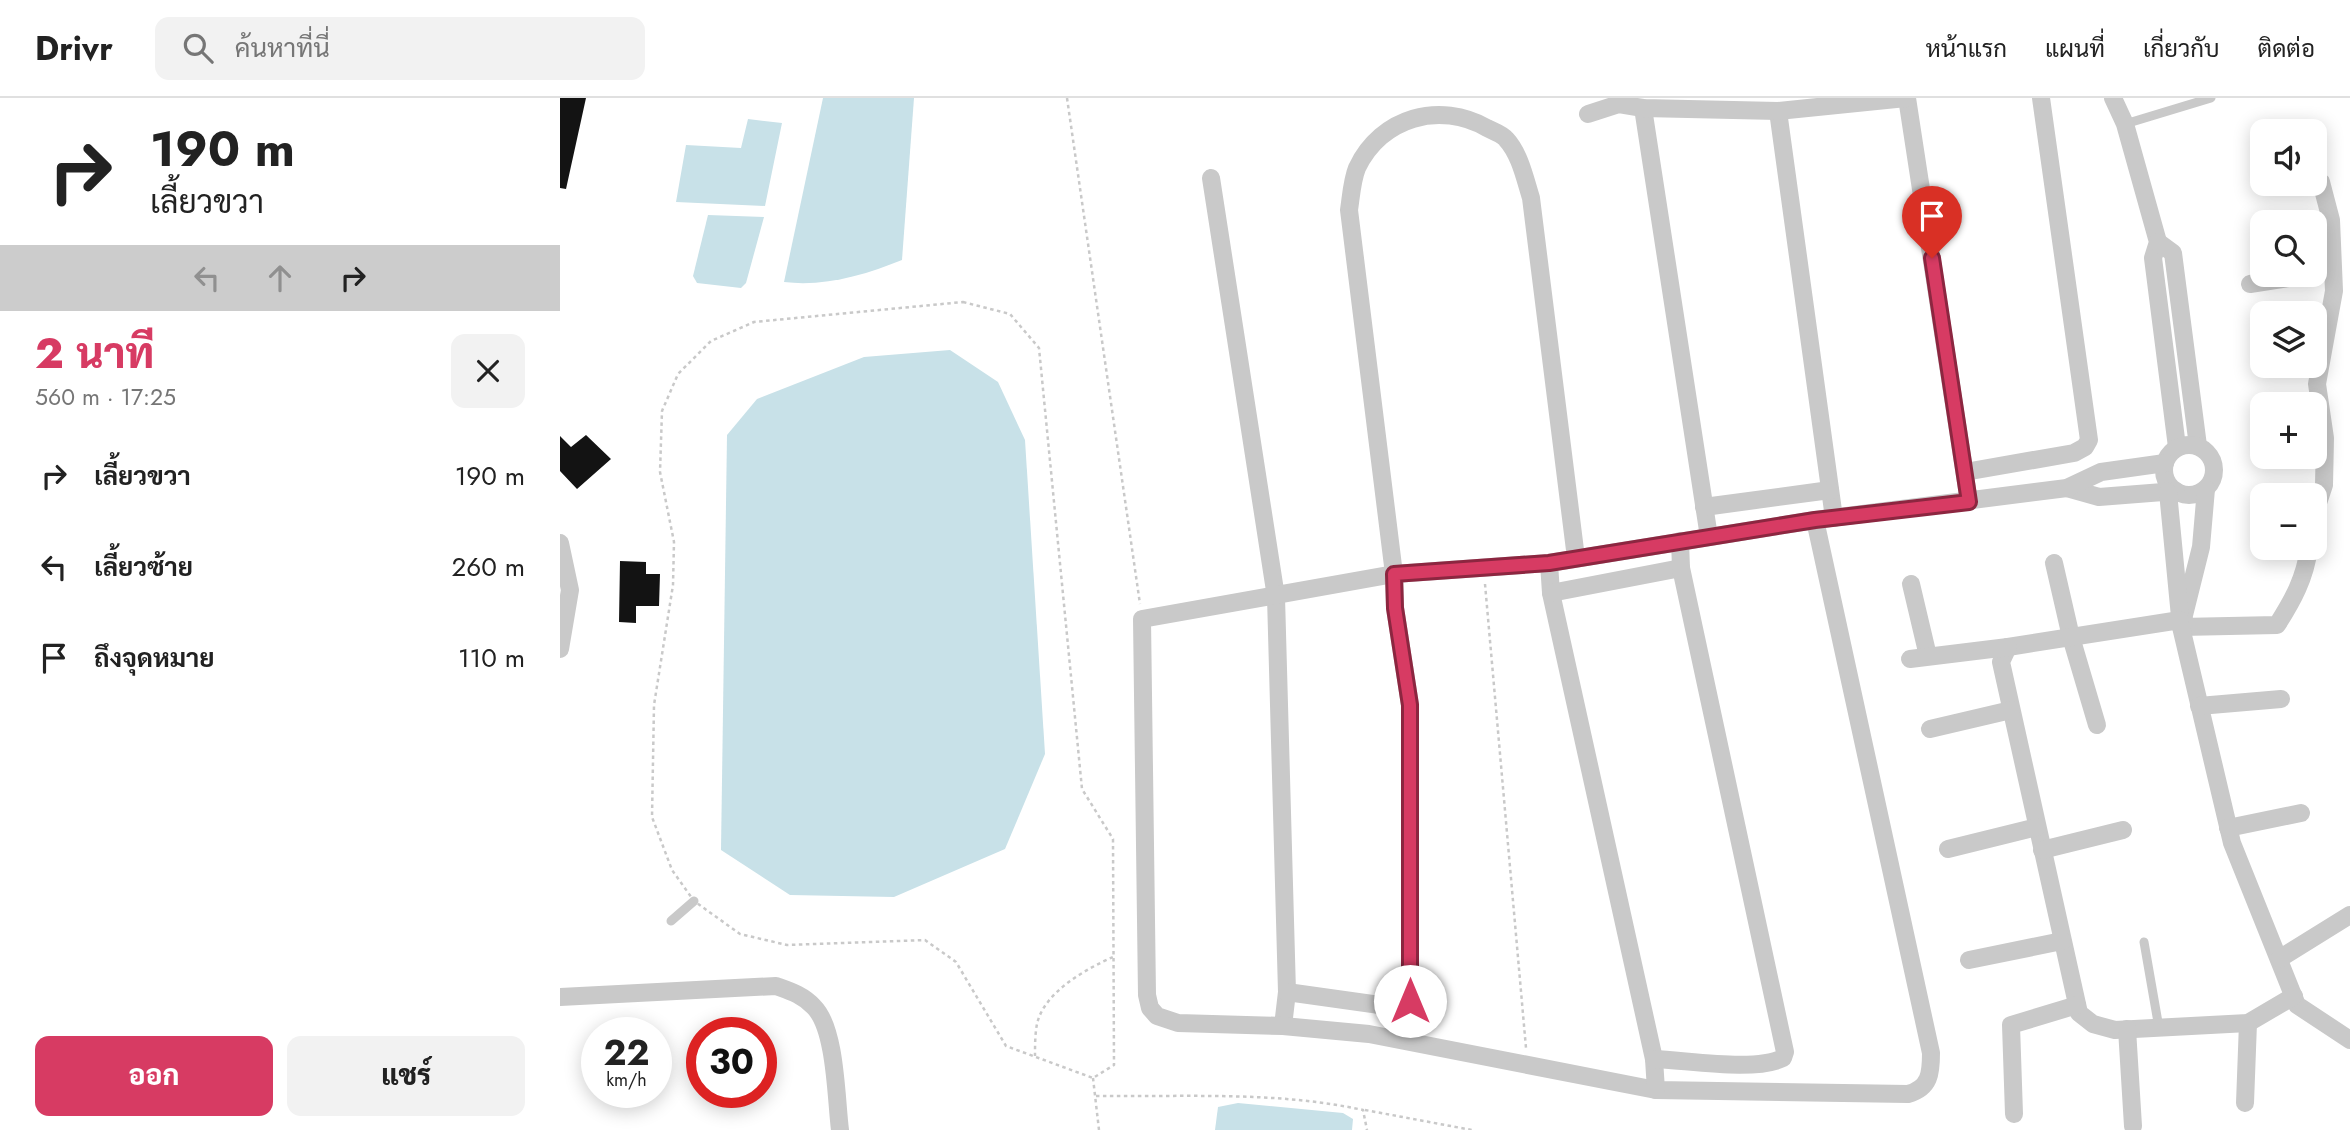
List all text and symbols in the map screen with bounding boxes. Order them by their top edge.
search box [155,17,645,80]
text: Drivr [35,25,113,72]
icon: search [179,29,217,67]
text: ค้นหาที่นี่ [235,29,330,67]
text: หน้าแรก [1926,31,2007,66]
text: แผนที่ [2045,31,2105,66]
text: เกี่ยวกับ [2143,31,2220,66]
text: ติดต่อ [2258,31,2315,66]
text: 190 m [150,114,295,184]
map controls [2250,119,2327,560]
button: sound [2250,119,2327,196]
icon: right [35,126,126,217]
text: เลี้ยวขวา [150,179,264,225]
pin [1902,186,1962,258]
icon: arrive [1913,197,1951,235]
button: search [2250,210,2327,287]
icon: left [188,259,226,297]
icon: ahead [261,259,299,297]
icon: right [334,259,372,297]
button: layers [2250,301,2327,378]
text: 2 นาที [35,323,154,384]
button: close [451,334,525,408]
text: 560 m · 17:25 [35,380,176,414]
button: + [2250,392,2327,469]
icon: right [35,457,73,495]
text: เลี้ยวขวา [94,457,191,495]
text: 190 m [455,457,525,495]
button: − [2250,483,2327,560]
icon: left [35,548,73,586]
text: เลี้ยวซ้าย [94,548,193,586]
text: 260 m [452,548,525,586]
icon: arrive [35,639,73,677]
text: ถึงจุดหมาย [94,639,215,677]
text: 110 m [458,639,525,677]
position arrow [1373,964,1447,1038]
speed limit sign: 30 [686,1017,777,1108]
text: 22 [604,1028,649,1078]
button: ออก [35,1036,273,1116]
button: แชร์ [287,1036,525,1116]
text: km/h [606,1067,647,1093]

